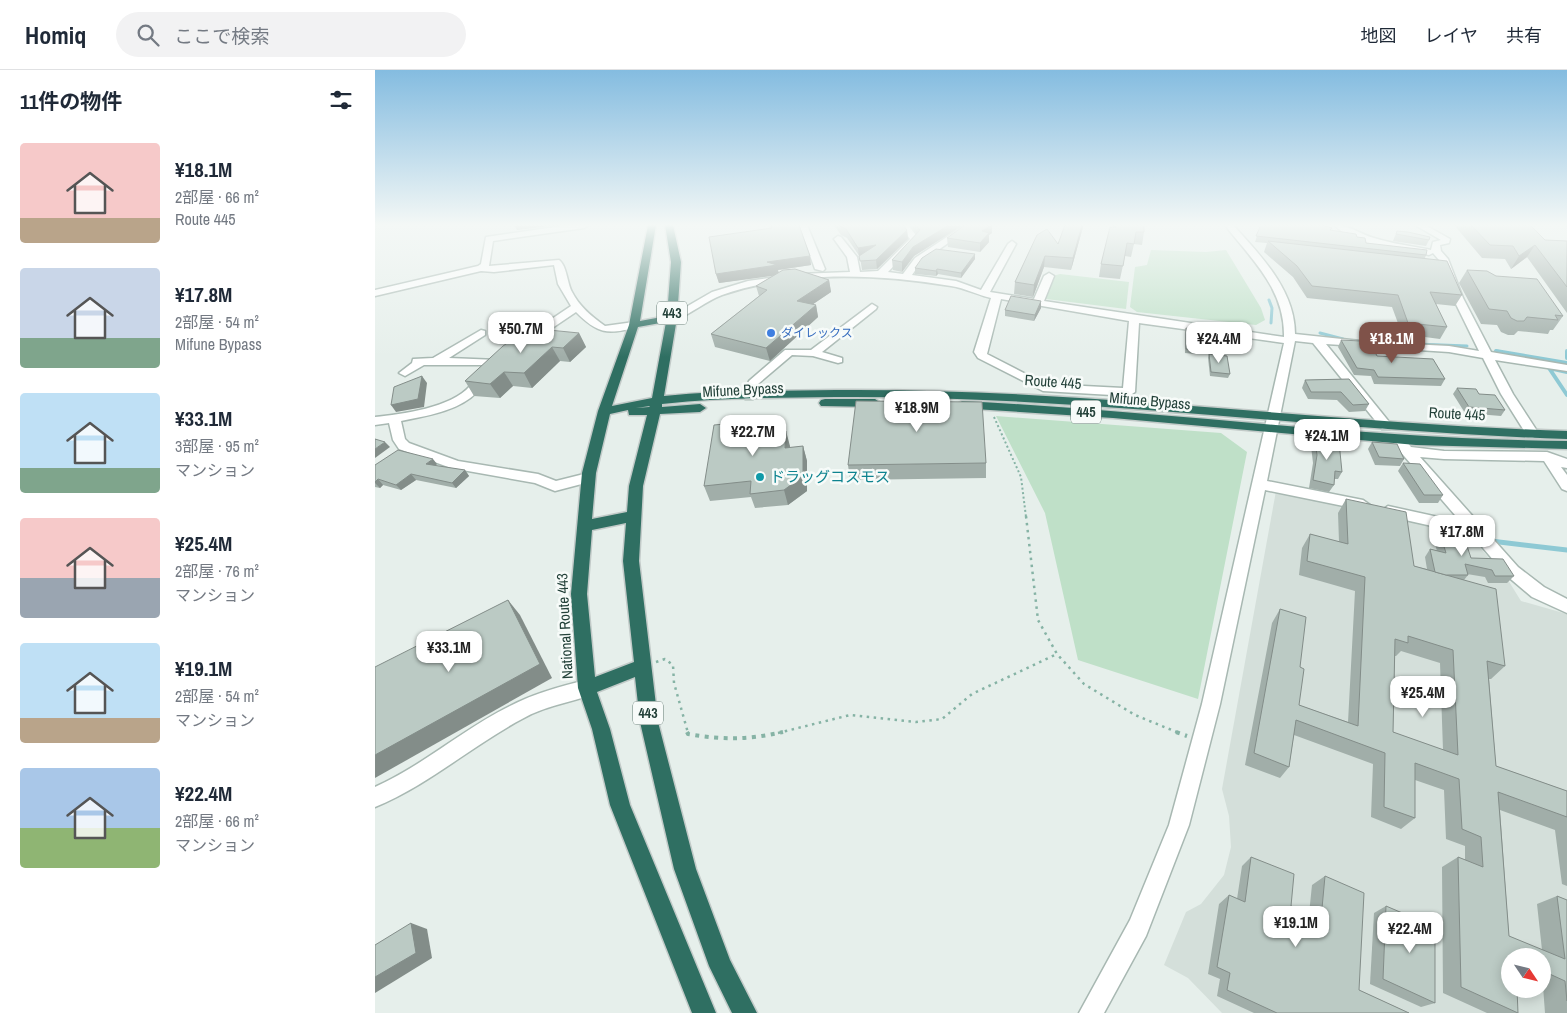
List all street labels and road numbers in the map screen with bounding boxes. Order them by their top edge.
road number: 443 [657,302,687,324]
street label: Route 445 [1024,369,1082,394]
street label: Mifune Bypass [702,377,784,402]
street label: Mifune Bypass [1109,386,1191,415]
road number: 445 [1071,401,1101,424]
street label: Route 445 [1428,402,1486,425]
street label: National Route 443 [551,572,578,680]
road number: 443 [633,702,663,724]

